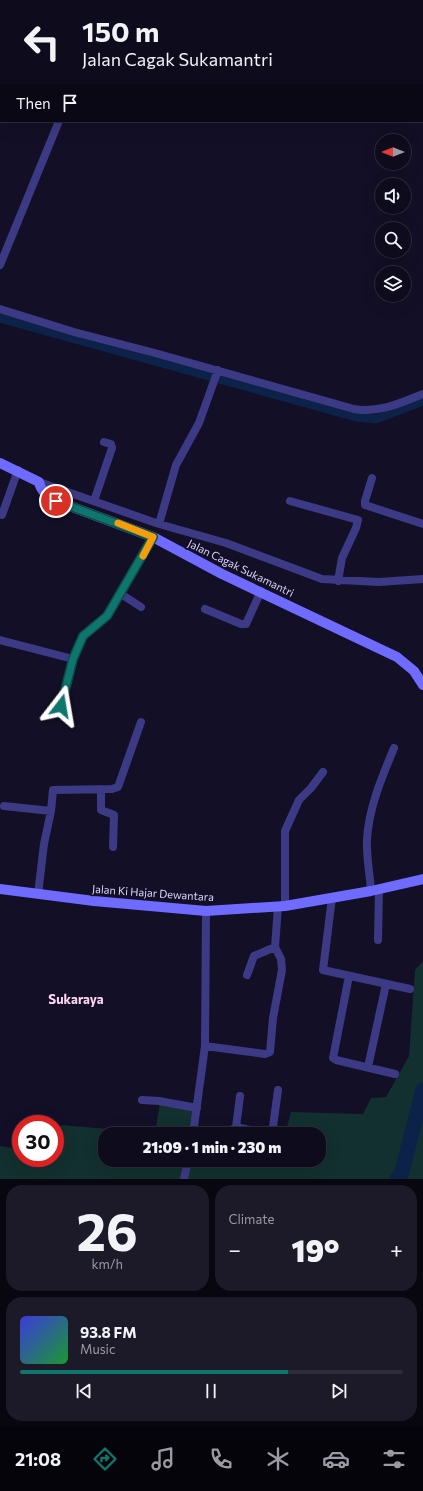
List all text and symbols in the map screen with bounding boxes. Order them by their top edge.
text: 150 m [82,14,159,48]
icon: left [16,16,68,68]
text: Jalan Cagak Sukamantri [82,48,273,70]
icon: arrive [59,92,81,114]
text: Then [16,94,51,112]
north arrow [375,134,411,170]
map controls [375,134,411,302]
button: sound [375,178,411,214]
button: search [375,222,411,258]
button: layers [375,266,411,302]
pin [39,484,73,518]
icon: arrive [45,490,67,512]
street label: Jalan Cagak Sukamantri [186,536,297,600]
position arrow [40,685,82,727]
street label: Jalan Ki Hajar Dewantara [92,882,214,904]
district label: Sukaraya [48,991,104,1007]
speed limit sign: 30 [12,1115,64,1167]
text: 21:09 · 1 min · 230 m [143,1138,281,1156]
text: 26 [77,1198,138,1262]
text: Climate [229,1211,274,1227]
text: 19° [291,1231,340,1268]
text: − [229,1236,241,1263]
text: + [390,1236,403,1263]
text: km/h [91,1256,123,1272]
text: 93.8 FM [80,1323,137,1341]
text: Music [80,1341,115,1357]
icon: previous [73,1380,95,1402]
icon: pause [200,1380,222,1402]
icon: next [328,1380,350,1402]
icon: directions [91,1445,119,1473]
icon: music [149,1445,177,1473]
icon: phone [207,1445,235,1473]
icon: climate [264,1445,292,1473]
icon: car [322,1445,350,1473]
icon: filters [380,1445,408,1473]
text: 21:08 [15,1448,61,1470]

